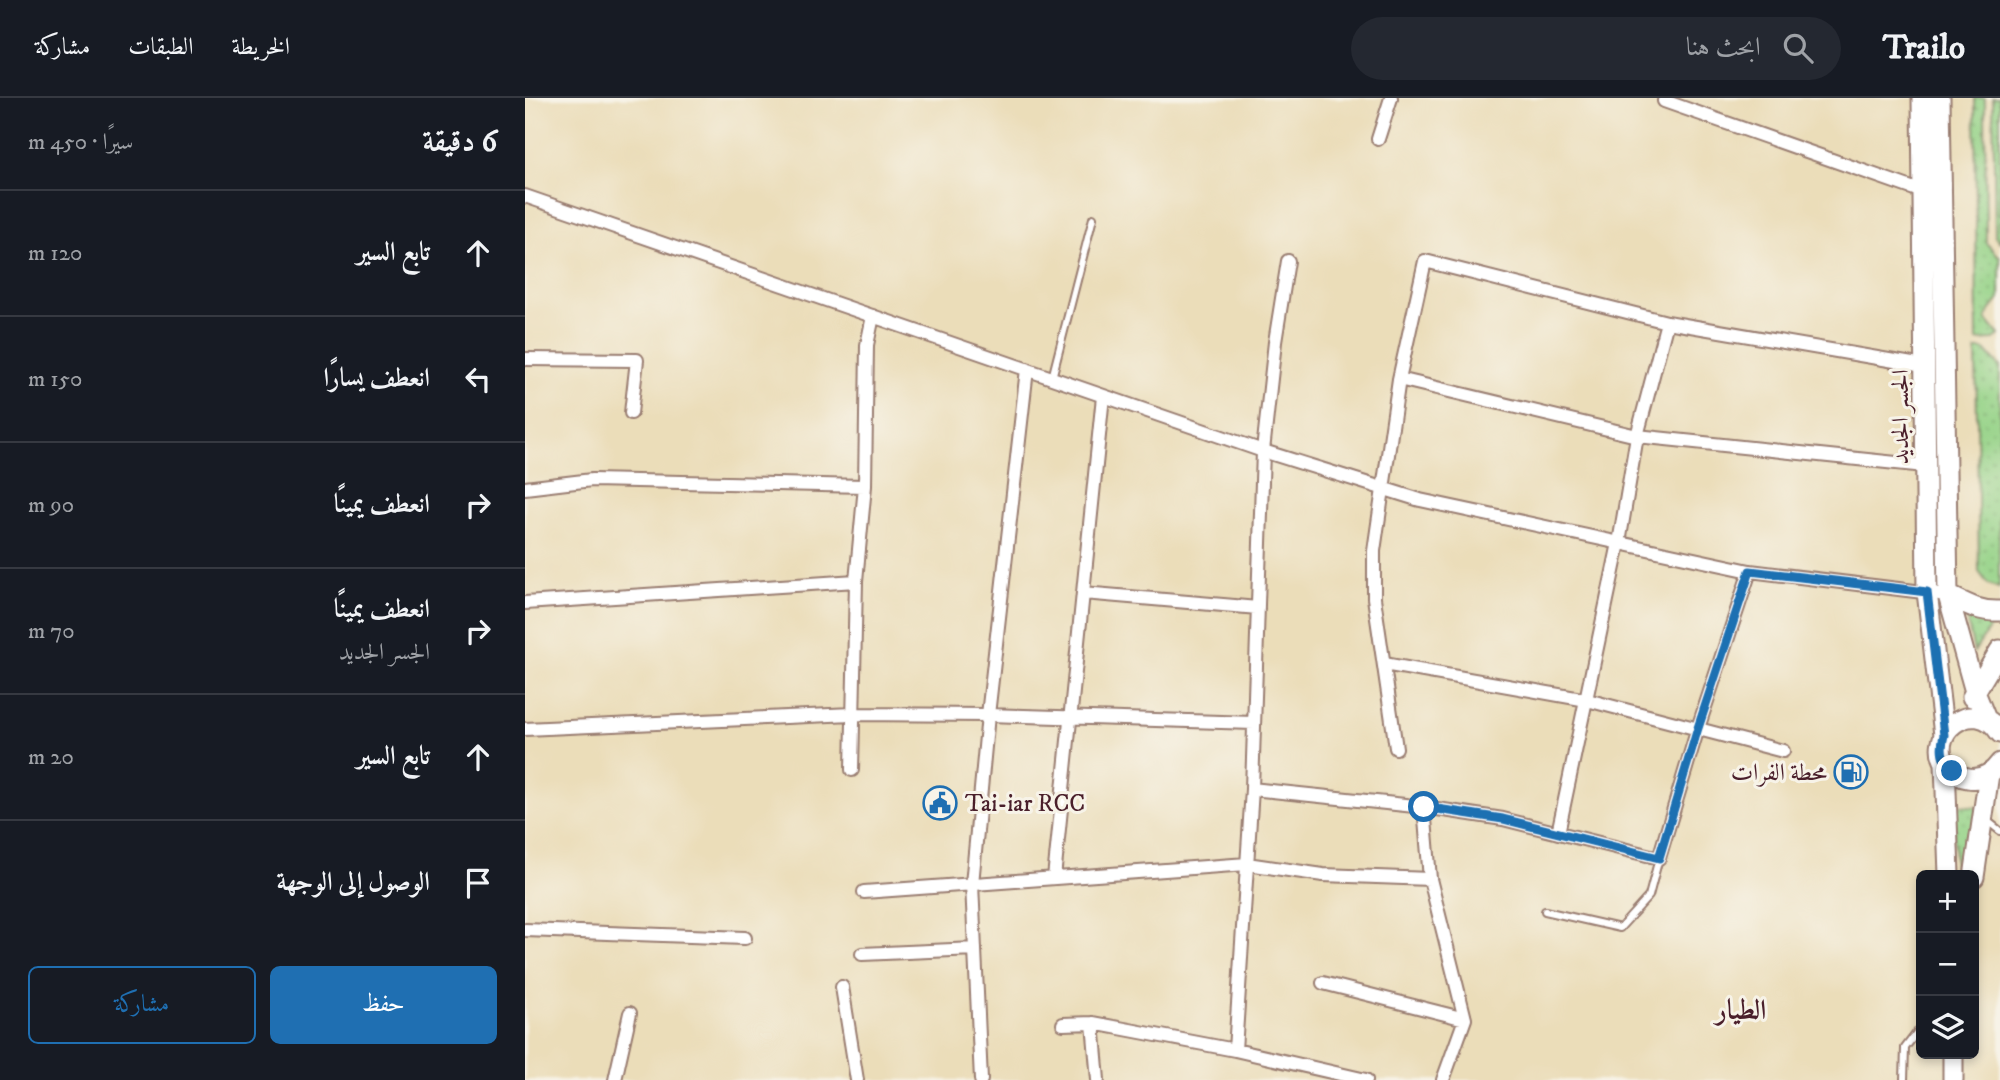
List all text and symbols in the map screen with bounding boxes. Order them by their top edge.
search box [1351,17,1841,80]
text: Trailo [1883,28,1965,69]
icon: search [1779,29,1817,67]
text: ابحث هنا [1686,31,1761,64]
text: مشاركة [35,32,90,62]
text: الطبقات [128,32,194,62]
text: الخريطة [232,32,290,62]
text: 6 دقيقة [423,124,497,161]
text: سيرًا · 450 m [28,128,133,157]
icon: ahead [459,234,497,272]
text: تابع السير [357,236,430,269]
text: 120 m [28,239,82,268]
icon: left [459,360,497,398]
text: انعطف يسارًا [323,362,430,395]
text: 150 m [28,365,82,394]
street label: الجسر الجديد [1886,369,1916,465]
icon: right [459,486,497,524]
text: انعطف يمينًا [334,488,430,521]
text: 90 m [28,491,74,520]
text: انعطف يمينًا [334,593,430,626]
icon: right [459,612,497,650]
text: 70 m [28,617,75,646]
text: الجسر الجديد [339,638,430,667]
icon: ahead [459,738,497,776]
text: تابع السير [357,740,430,773]
text: 20 m [28,743,74,772]
fuel station icon: محطة الفرات [1832,753,1870,791]
route end [1936,755,1967,786]
place label: محطة الفرات [1731,758,1827,788]
public building icon: Tai-iar RCC [921,784,959,822]
place label: Tai-iar RCC [965,789,1085,819]
route start [1408,791,1439,822]
icon: arrive [459,864,497,902]
text: الوصول إلى الوجهة [276,866,430,899]
map controls [1916,870,1979,1059]
button: + [1916,870,1979,933]
button: − [1916,933,1979,996]
button: مشاركة [28,966,256,1044]
button: حفظ [270,966,497,1044]
district label: الطيار [1713,993,1766,1028]
button: layers [1916,996,1979,1059]

